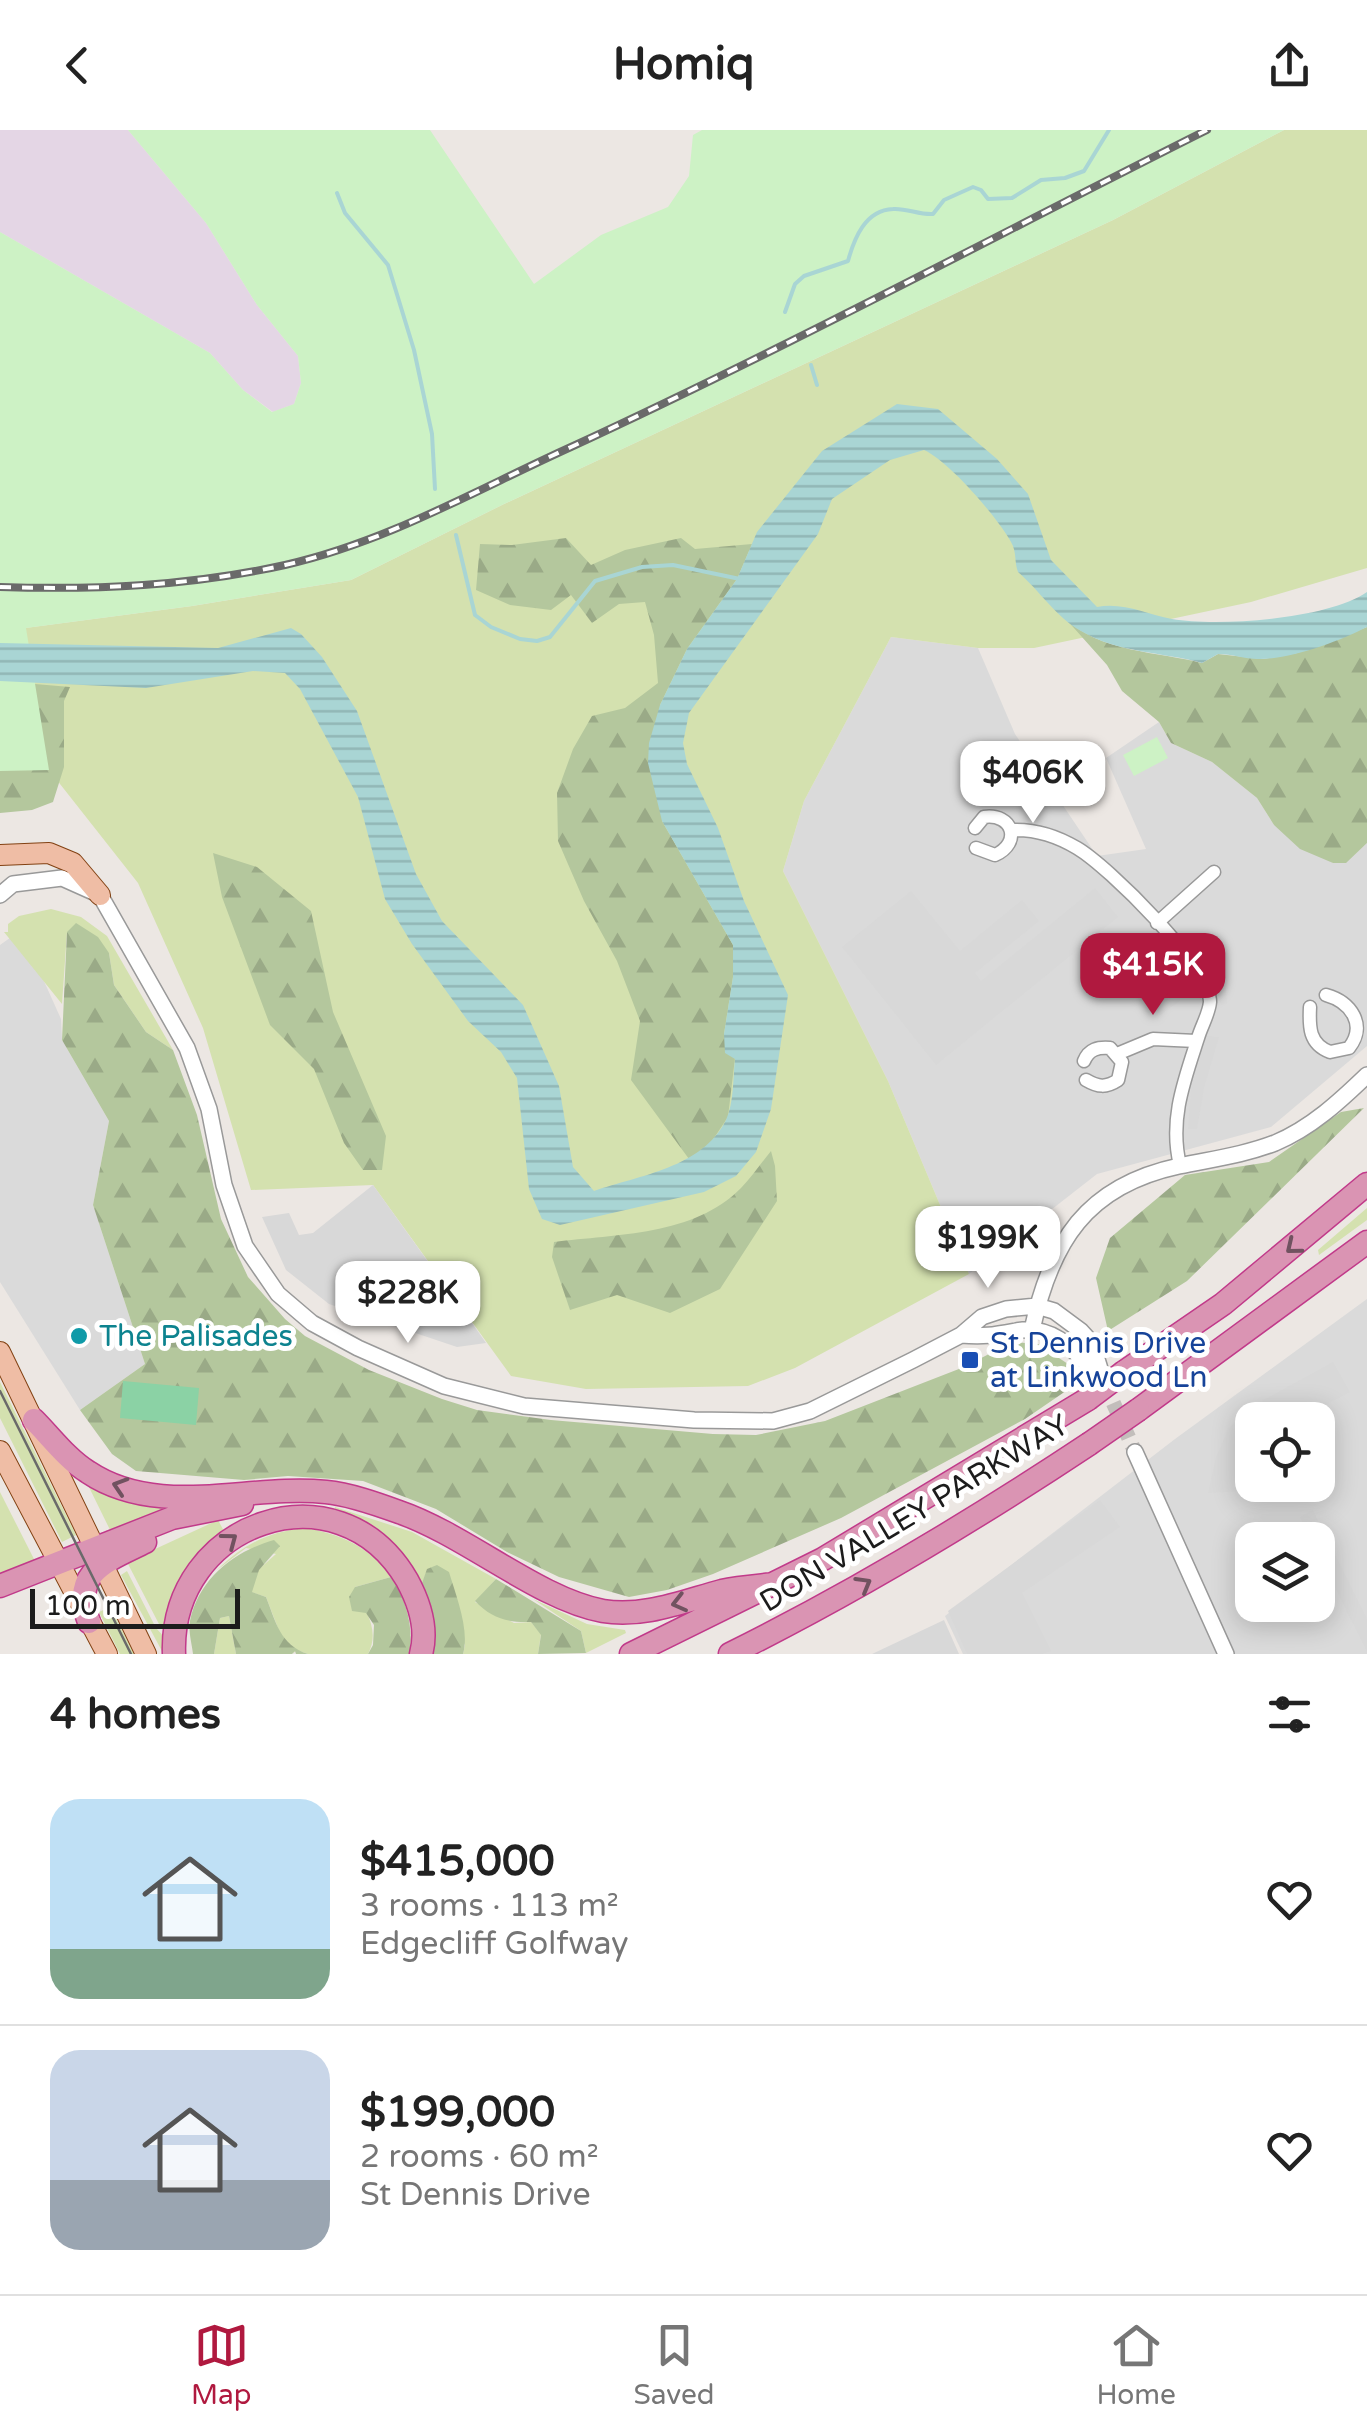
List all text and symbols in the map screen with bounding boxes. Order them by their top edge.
icon: back [50,38,105,93]
text: Homiq [613,38,754,92]
icon: share [1262,38,1317,93]
pin: $406K [963,741,1103,826]
text: $406K [982,754,1084,792]
pin: $415K [1083,933,1223,1018]
text: $415K [1102,946,1204,984]
pin: $199K [918,1206,1058,1291]
text: $199K [937,1219,1039,1257]
one-way arrow [1286,1235,1304,1253]
pin: $228K [338,1261,478,1346]
text: $228K [357,1274,459,1312]
place label: The Palisades [99,1318,293,1355]
marker: The Palisades [68,1325,90,1347]
place label: St Dennis Drive at Linkwood Ln [990,1325,1207,1396]
marker: St Dennis Drive at Linkwood Ln [959,1349,981,1371]
map controls [1235,1402,1335,1622]
button: locate [1235,1402,1335,1502]
street label: DON VALLEY PARKWAY [753,1406,1076,1620]
one-way arrow [113,1478,130,1498]
button: layers [1235,1522,1335,1622]
one-way arrow [218,1535,236,1552]
one-way arrow [853,1576,871,1596]
scale bar [30,1584,240,1628]
text: 100 m [45,1589,131,1623]
one-way arrow [671,1591,688,1612]
icon: filters [1262,1687,1317,1742]
text: 4 homes [50,1689,221,1740]
text: $415,000 [360,1836,555,1887]
icon: home [130,1839,250,1959]
icon: heart [1262,1872,1317,1927]
text: 3 rooms · 113 m² [360,1887,619,1925]
text: Edgecliff Golfway [360,1925,628,1963]
text: $199,000 [360,2087,555,2138]
icon: home [130,2090,250,2210]
icon: heart [1262,2123,1317,2178]
text: 2 rooms · 60 m² [360,2138,599,2176]
text: St Dennis Drive [360,2176,591,2214]
tab: Map [191,2318,252,2412]
tab: Saved [634,2318,715,2412]
tab: Home [1097,2318,1176,2412]

